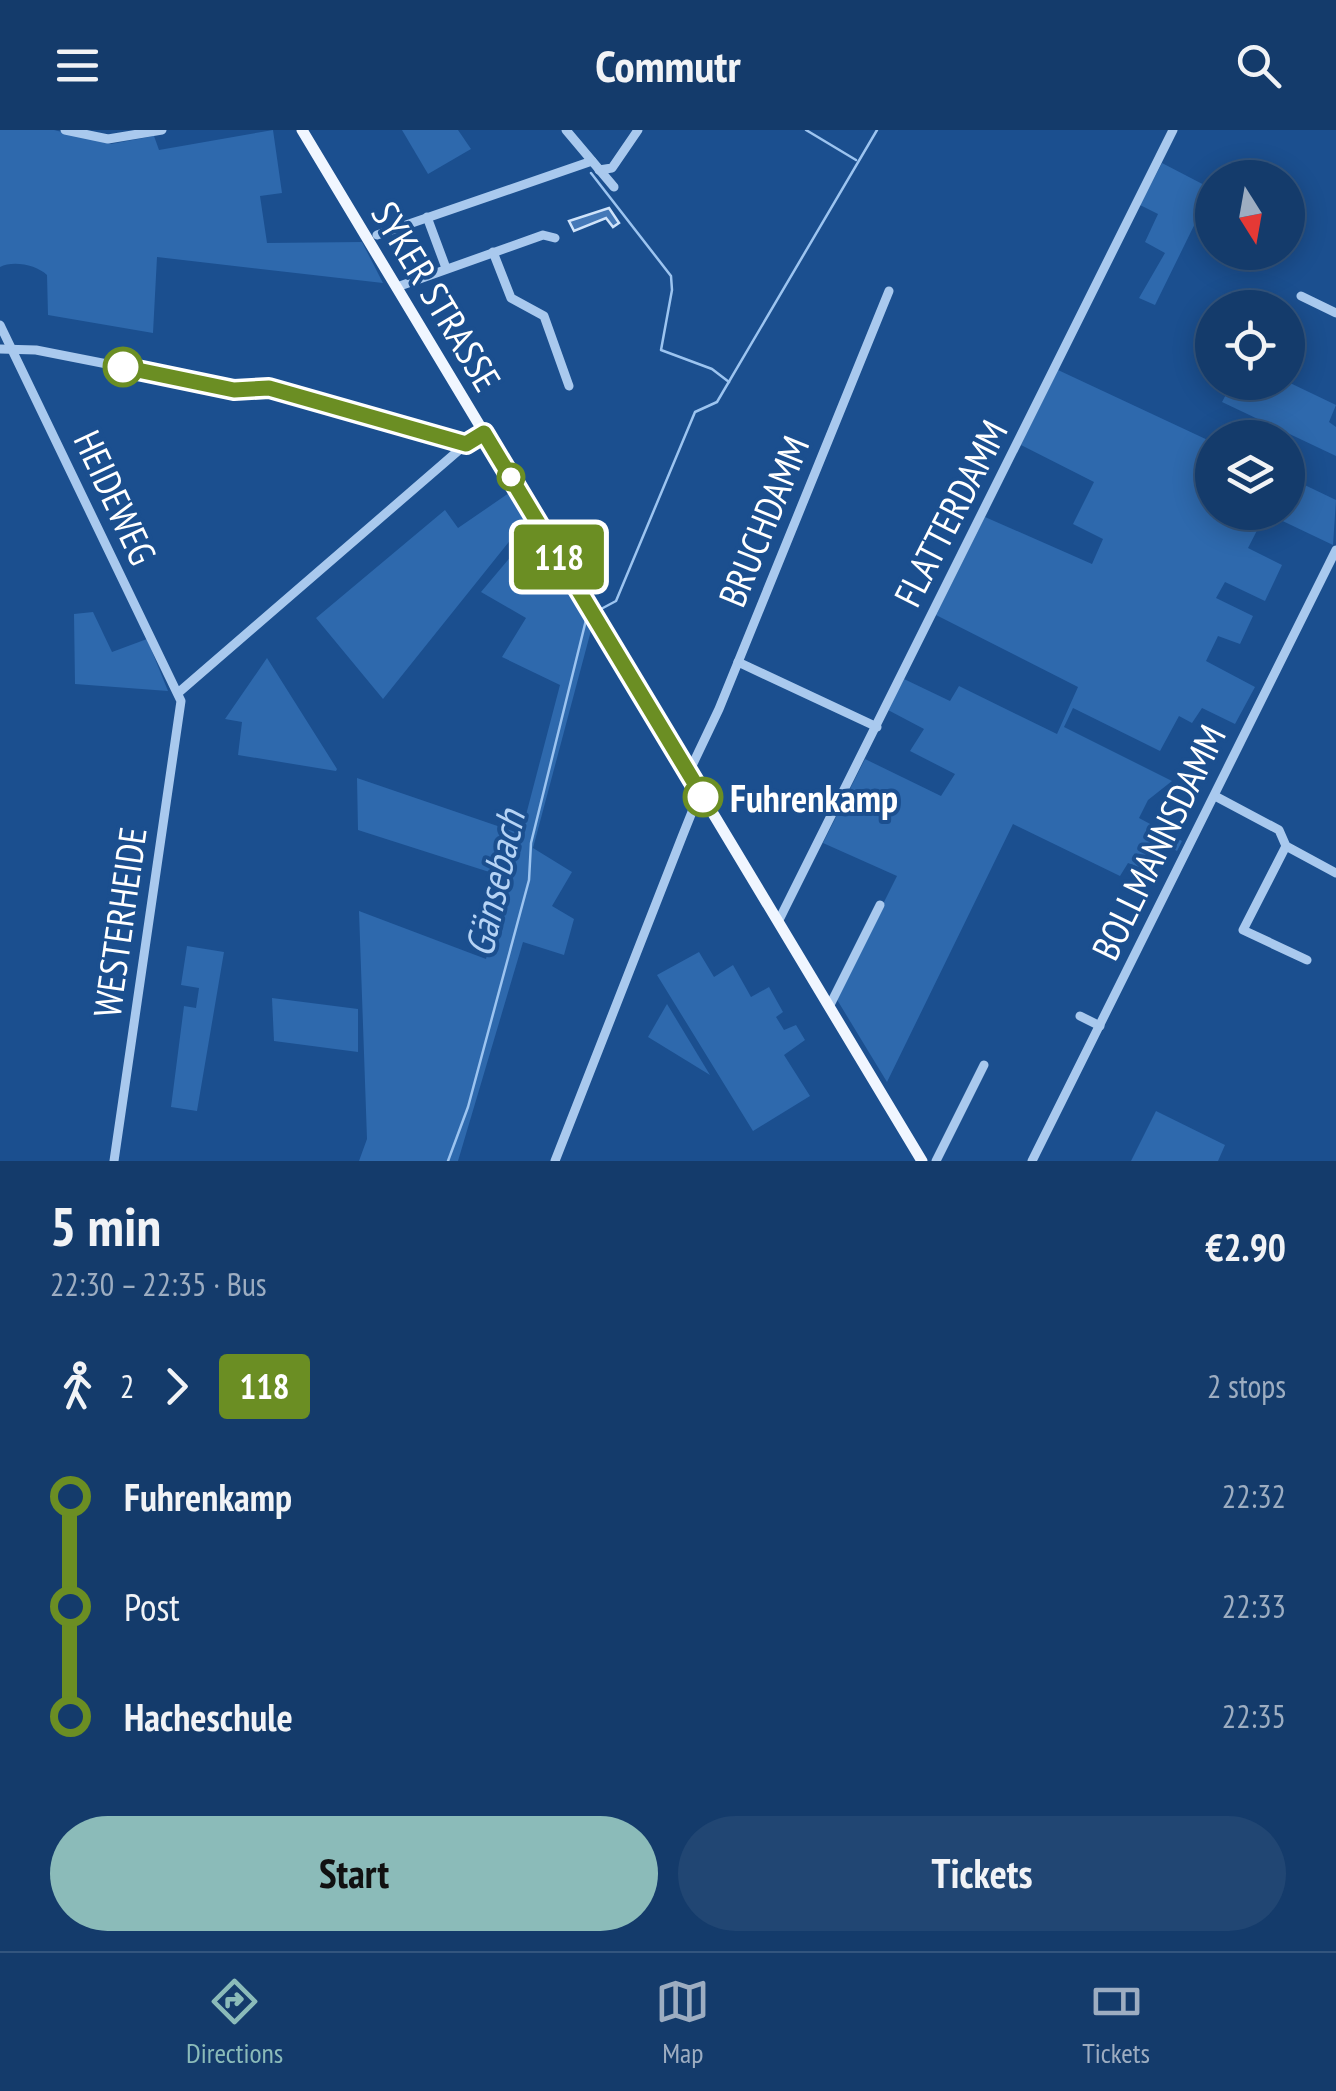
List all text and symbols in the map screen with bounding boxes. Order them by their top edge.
text: Commutr [595,36,741,94]
icon: menu [50,38,105,93]
icon: search [1231,38,1286,93]
north arrow [1195,160,1305,270]
map controls [1195,160,1305,530]
street label: SYKER STRASSE [361,192,513,400]
button: locate [1195,290,1305,400]
unlabelled marker [104,348,142,386]
street label: FLATTERDAMM [882,412,1018,614]
button: layers [1195,420,1305,530]
street label: HEIDEWEG [64,422,168,572]
street label: BRUCHDAMM [707,429,819,613]
unlabelled marker [498,464,524,490]
line badge: 118 [502,524,616,590]
text: 118 [534,534,584,580]
street label: BOLLMANNSDAMM [1080,717,1236,967]
place label: Fuhrenkamp [730,773,898,822]
marker: Fuhrenkamp [684,778,722,816]
water label: Gänsebach [452,802,537,961]
street label: WESTERHEIDE [81,824,157,1020]
text: 5 min [50,1190,161,1261]
text: €2.90 [1205,1222,1286,1271]
text: 22:30 – 22:35 · Bus [50,1263,267,1305]
icon: walk [50,1359,105,1414]
icon: forward [149,1359,204,1414]
text: 118 [239,1363,290,1409]
text: 2 [120,1365,134,1407]
text: 2 stops [1207,1365,1286,1407]
text: Fuhrenkamp [124,1472,292,1521]
text: 22:32 [1222,1475,1286,1517]
text: Post [124,1582,180,1631]
text: 22:33 [1222,1585,1286,1627]
text: Hacheschule [124,1692,293,1741]
text: 22:35 [1222,1695,1286,1737]
button: Start [50,1816,658,1931]
button: Tickets [678,1816,1286,1931]
tab: Directions [186,1974,283,2071]
tab: Map [655,1974,710,2071]
tab: Tickets [1082,1974,1150,2071]

